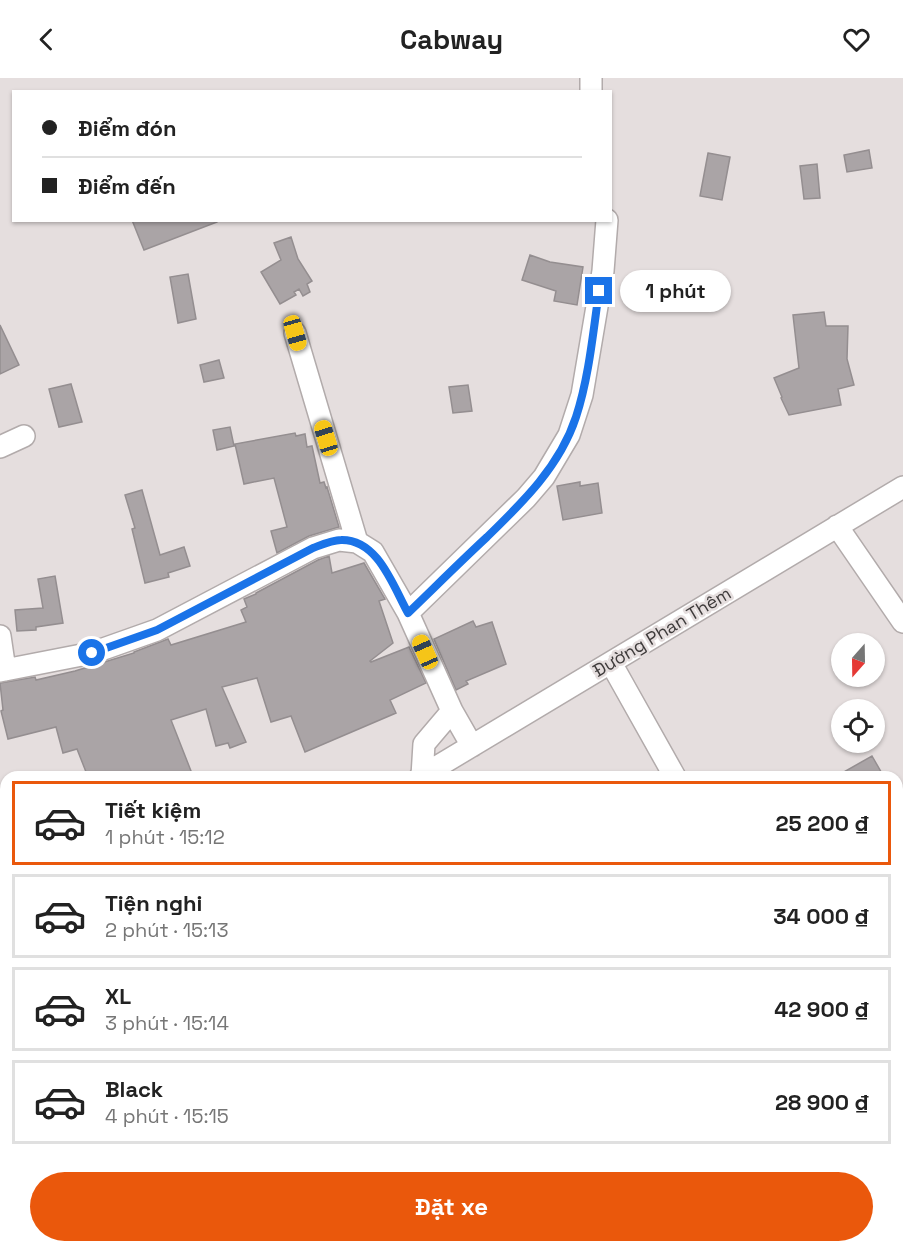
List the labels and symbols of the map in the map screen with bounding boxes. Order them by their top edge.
callout: 1 phút [620,270,731,312]
route end [585,277,612,304]
car [281,313,309,353]
car [312,418,340,458]
street label: Đường Phan Thêm [588,581,735,682]
car [409,632,441,672]
north arrow [831,633,885,687]
route start [78,639,105,666]

